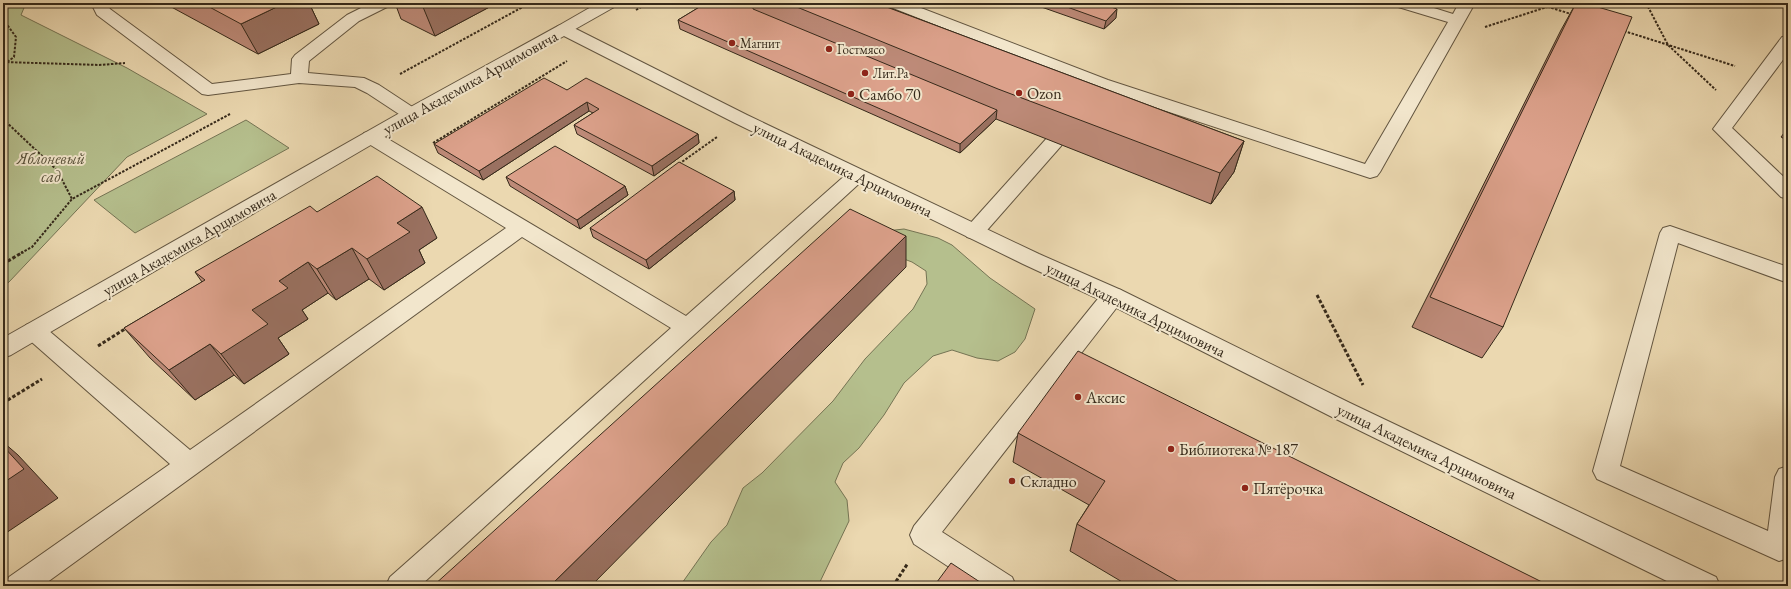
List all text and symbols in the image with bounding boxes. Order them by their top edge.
street label: улица Академика Арцимовича [379,25,562,139]
place label: Магнит [740,35,781,52]
marker: Магнит [727,38,737,48]
place label: Гостмясо [837,41,885,58]
marker: Гостмясо [824,44,834,54]
place label: Лит.Ра [873,65,909,82]
marker: Лит.Ра [860,68,870,78]
place label: Ozon [1027,83,1062,104]
place label: Самбо 70 [859,84,921,105]
marker: Ozon [1014,88,1024,98]
marker: Самбо 70 [846,89,856,99]
street label: улица Академика Арцимовича [750,117,937,222]
park label: Яблоневый сад [16,148,85,187]
street label: улица Академика Арцимовича [99,184,280,301]
street label: улица Академика Арцимовича [1043,257,1230,362]
place label: Аксис [1085,387,1126,408]
marker: Аксис [1073,392,1083,402]
street label: улица Академика Арцимовича [1334,399,1521,504]
place label: Библиотека № 187 [1179,439,1298,460]
marker: Библиотека № 187 [1166,444,1176,454]
place label: Складно [1020,471,1077,492]
marker: Складно [1007,476,1017,486]
place label: Пятёрочка [1253,478,1324,499]
marker: Пятёрочка [1240,483,1250,493]

